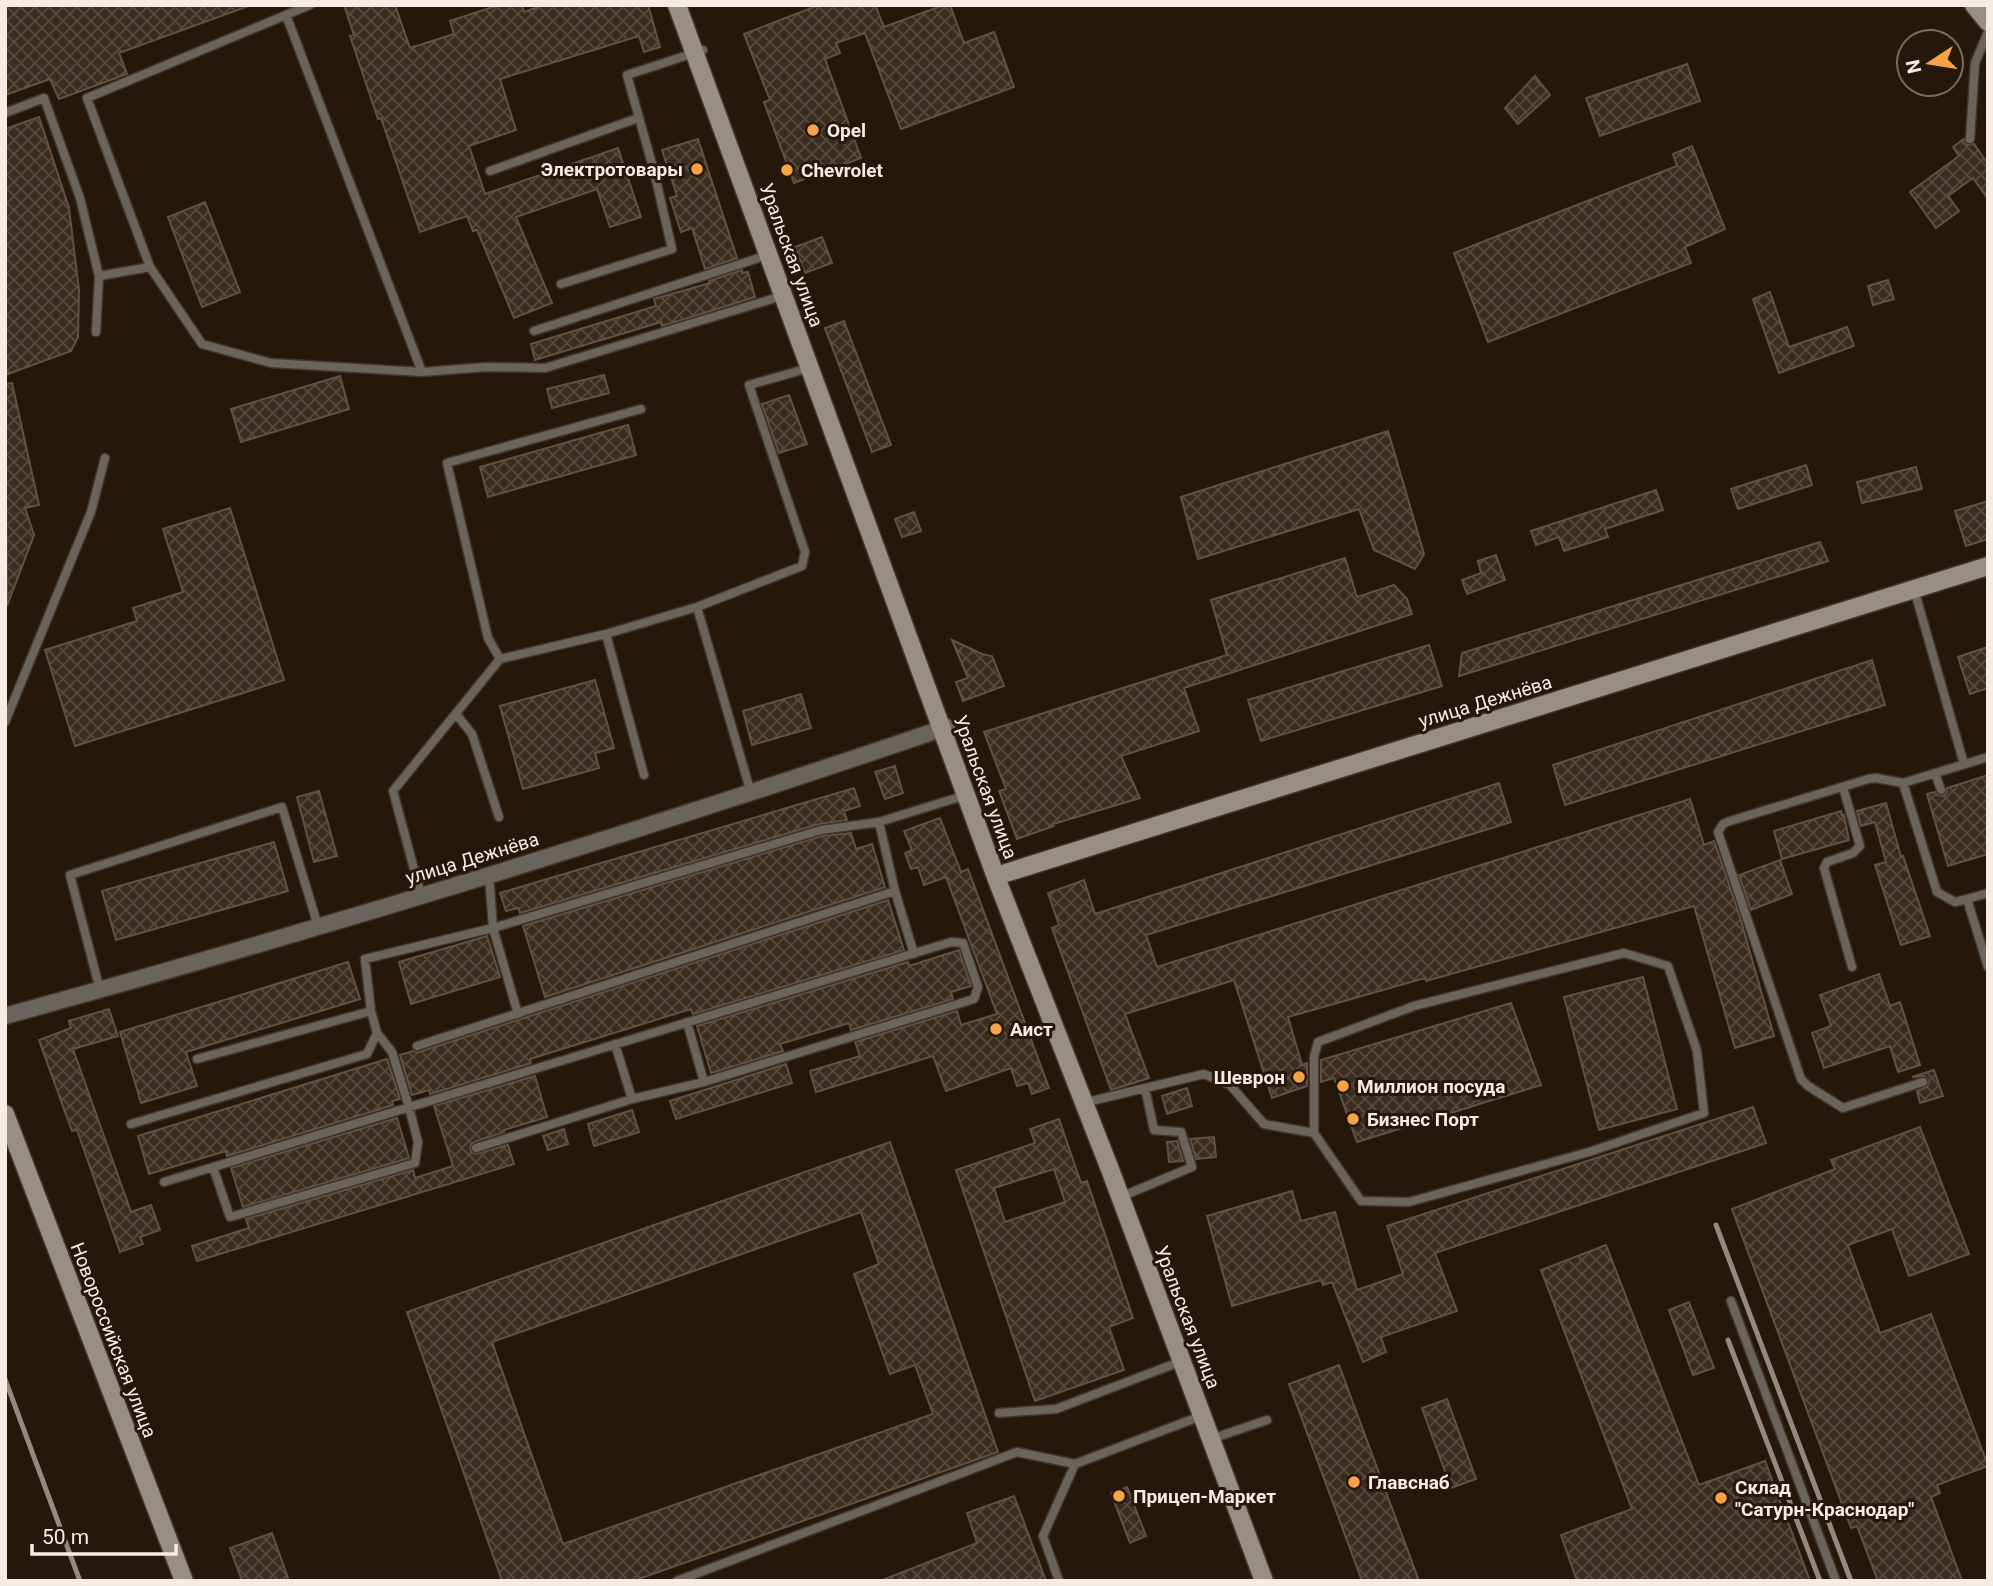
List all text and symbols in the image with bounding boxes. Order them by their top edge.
north arrow [1895,28,1965,98]
text: N [1901,57,1927,75]
place label: Opel [827,119,866,142]
marker: Opel [805,122,821,138]
place label: Электротовары [541,158,683,181]
place label: Chevrolet [801,159,884,182]
marker: Электротовары [689,161,705,177]
marker: Chevrolet [779,162,795,178]
street label: Уральская улица [755,180,828,330]
street label: улица Дежнёва [1416,670,1555,733]
street label: Уральская улица [949,712,1022,862]
street label: улица Дежнёва [403,827,542,890]
place label: Аист [1010,1018,1053,1041]
marker: Аист [988,1021,1004,1037]
place label: Шеврон [1214,1066,1285,1089]
marker: Шеврон [1291,1069,1307,1085]
place label: Миллион посуда [1357,1075,1506,1098]
marker: Миллион посуда [1335,1078,1351,1094]
place label: Бизнес Порт [1367,1108,1479,1131]
marker: Бизнес Порт [1345,1111,1361,1127]
street label: Новороссийская улица [66,1239,161,1441]
street label: Уральская улица [1150,1242,1225,1392]
place label: Главснаб [1368,1471,1450,1494]
marker: Главснаб [1346,1474,1362,1490]
place label: Склад "Сатурн-Краснодар" [1735,1476,1914,1521]
place label: Прицеп-Маркет [1133,1485,1276,1508]
marker: Прицеп-Маркет [1111,1488,1127,1504]
marker: Склад "Сатурн-Краснодар" [1713,1490,1729,1506]
scale bar [32,1512,175,1556]
text: 50 m [42,1525,89,1549]

